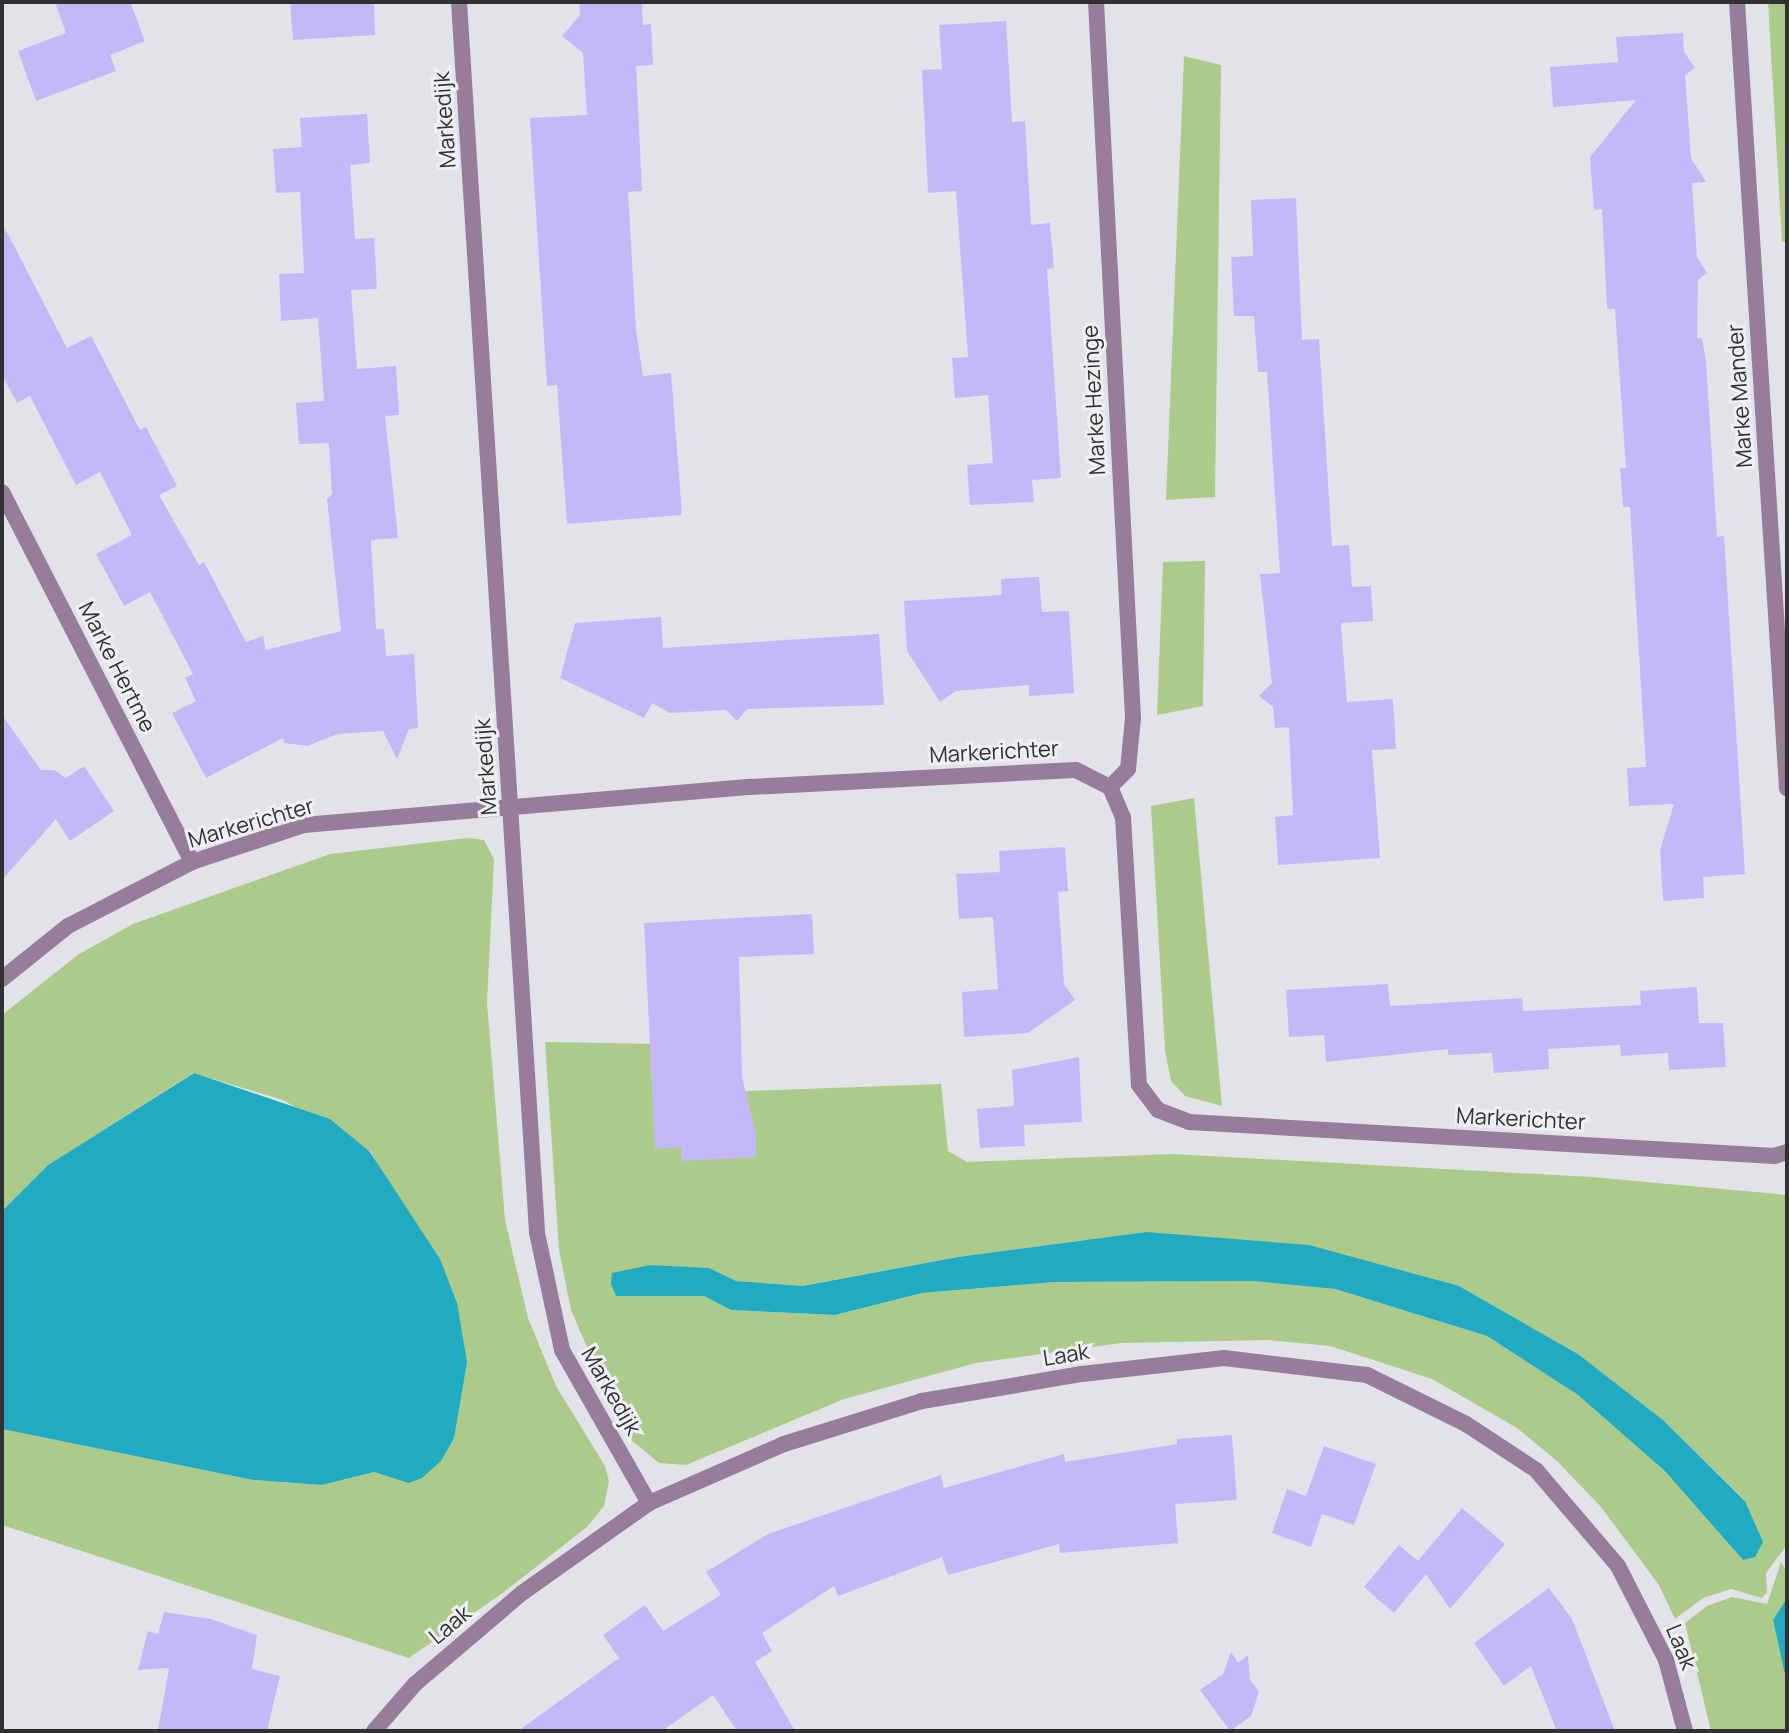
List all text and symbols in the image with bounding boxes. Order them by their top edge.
street label: Markedijk [428,71,462,169]
street label: Marke Mander [1722,323,1758,469]
street label: Marke Hezinge [1077,324,1111,476]
street label: Marke Hertme [73,597,161,737]
street label: Markedijk [469,718,503,816]
street label: Markerichter [929,735,1059,769]
street label: Markerichter [185,792,317,854]
street label: Markerichter [1456,1102,1586,1136]
street label: Laak [1041,1338,1091,1372]
street label: Markedijk [575,1342,647,1440]
street label: Laak [424,1600,476,1650]
street label: Laak [1660,1620,1702,1674]

